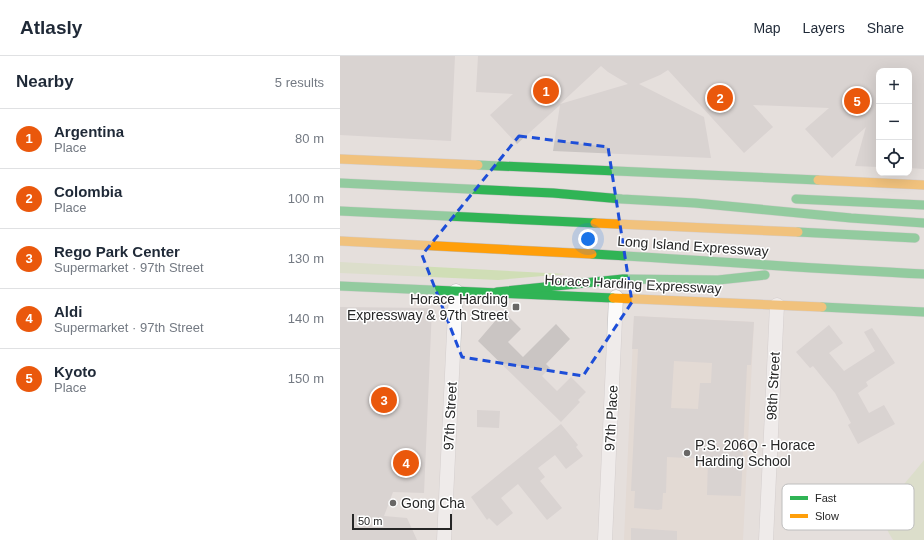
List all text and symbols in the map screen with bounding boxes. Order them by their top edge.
text: Atlasly [20,17,82,38]
text: Map [753,20,781,36]
text: Layers [803,20,845,36]
text: Share [867,20,904,36]
map controls [876,68,912,176]
button: + [876,68,912,104]
text: Nearby [16,72,74,91]
text: 5 results [275,75,324,90]
pin: 1 [533,76,559,106]
pin: 2 [707,83,733,113]
pin: 5 [844,86,870,116]
button: − [876,104,912,140]
text: Argentina [54,123,124,140]
text: 1 [25,131,33,146]
text: 80 m [295,131,324,146]
text: Place [54,140,87,155]
button: locate [876,140,912,176]
text: Colombia [54,183,122,200]
text: 2 [25,191,33,206]
text: 100 m [288,191,324,206]
text: Place [54,200,87,215]
your location [578,229,598,249]
street label: Long Island Expressway [617,233,769,259]
text: Rego Park Center [54,243,180,260]
text: 3 [25,251,33,266]
text: 130 m [288,251,324,266]
text: Supermarket · 97th Street [54,260,204,275]
street label: Horace Harding Expressway [544,271,722,297]
place label: Horace Harding Expressway & 97th Street [347,291,508,323]
marker: Horace Harding Expressway & 97th Street [511,302,521,312]
text: Aldi [54,303,82,320]
text: 4 [25,311,33,326]
text: 140 m [288,311,324,326]
text: Supermarket · 97th Street [54,320,204,335]
street label: 98th Street [763,351,783,421]
text: Kyoto [54,363,97,380]
text: 5 [25,371,33,386]
text: 150 m [288,371,324,386]
text: Place [54,380,87,395]
street label: 97th Street [440,381,460,451]
street label: 97th Place [601,384,621,451]
pin: 3 [371,385,397,415]
place label: P.S. 206Q - Horace Harding School [695,437,816,469]
pin: 4 [393,448,419,478]
marker: P.S. 206Q - Horace Harding School [682,448,692,458]
legend [782,484,914,530]
text: Fast [815,492,836,504]
place label: Gong Cha [401,495,465,511]
marker: Gong Cha [388,498,398,508]
text: Slow [815,510,839,522]
scale bar [352,512,452,531]
text: 50 m [358,515,382,527]

